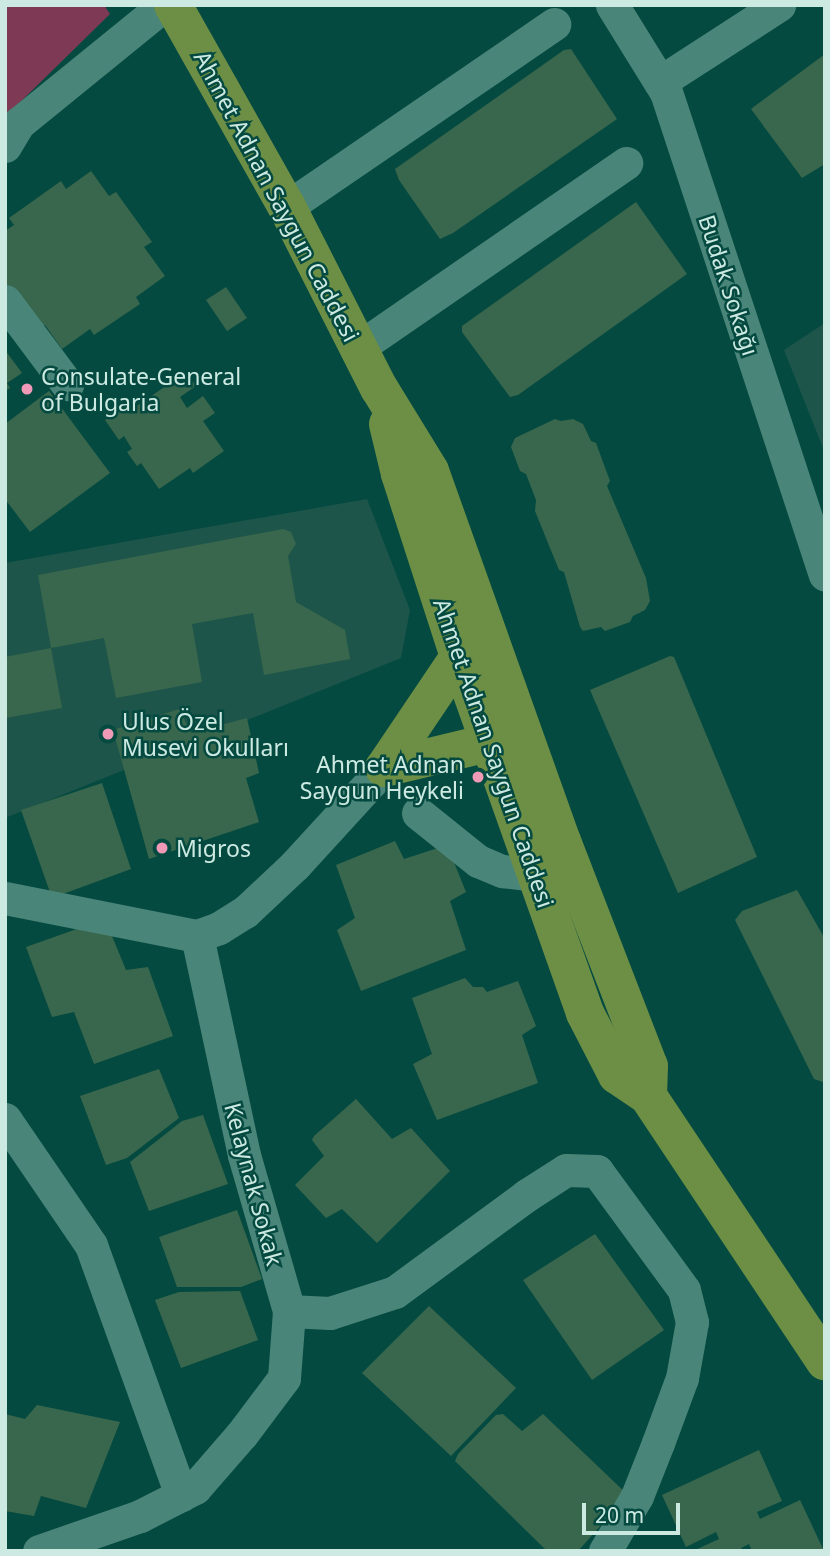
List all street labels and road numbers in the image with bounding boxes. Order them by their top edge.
street label: Ahmet Adnan Saygun Caddesi [188,46,366,346]
street label: Budak Sokağı [693,211,765,359]
street label: Ahmet Adnan Saygun Caddesi [428,595,560,911]
street label: Kelaynak Sokak [219,1100,289,1268]

